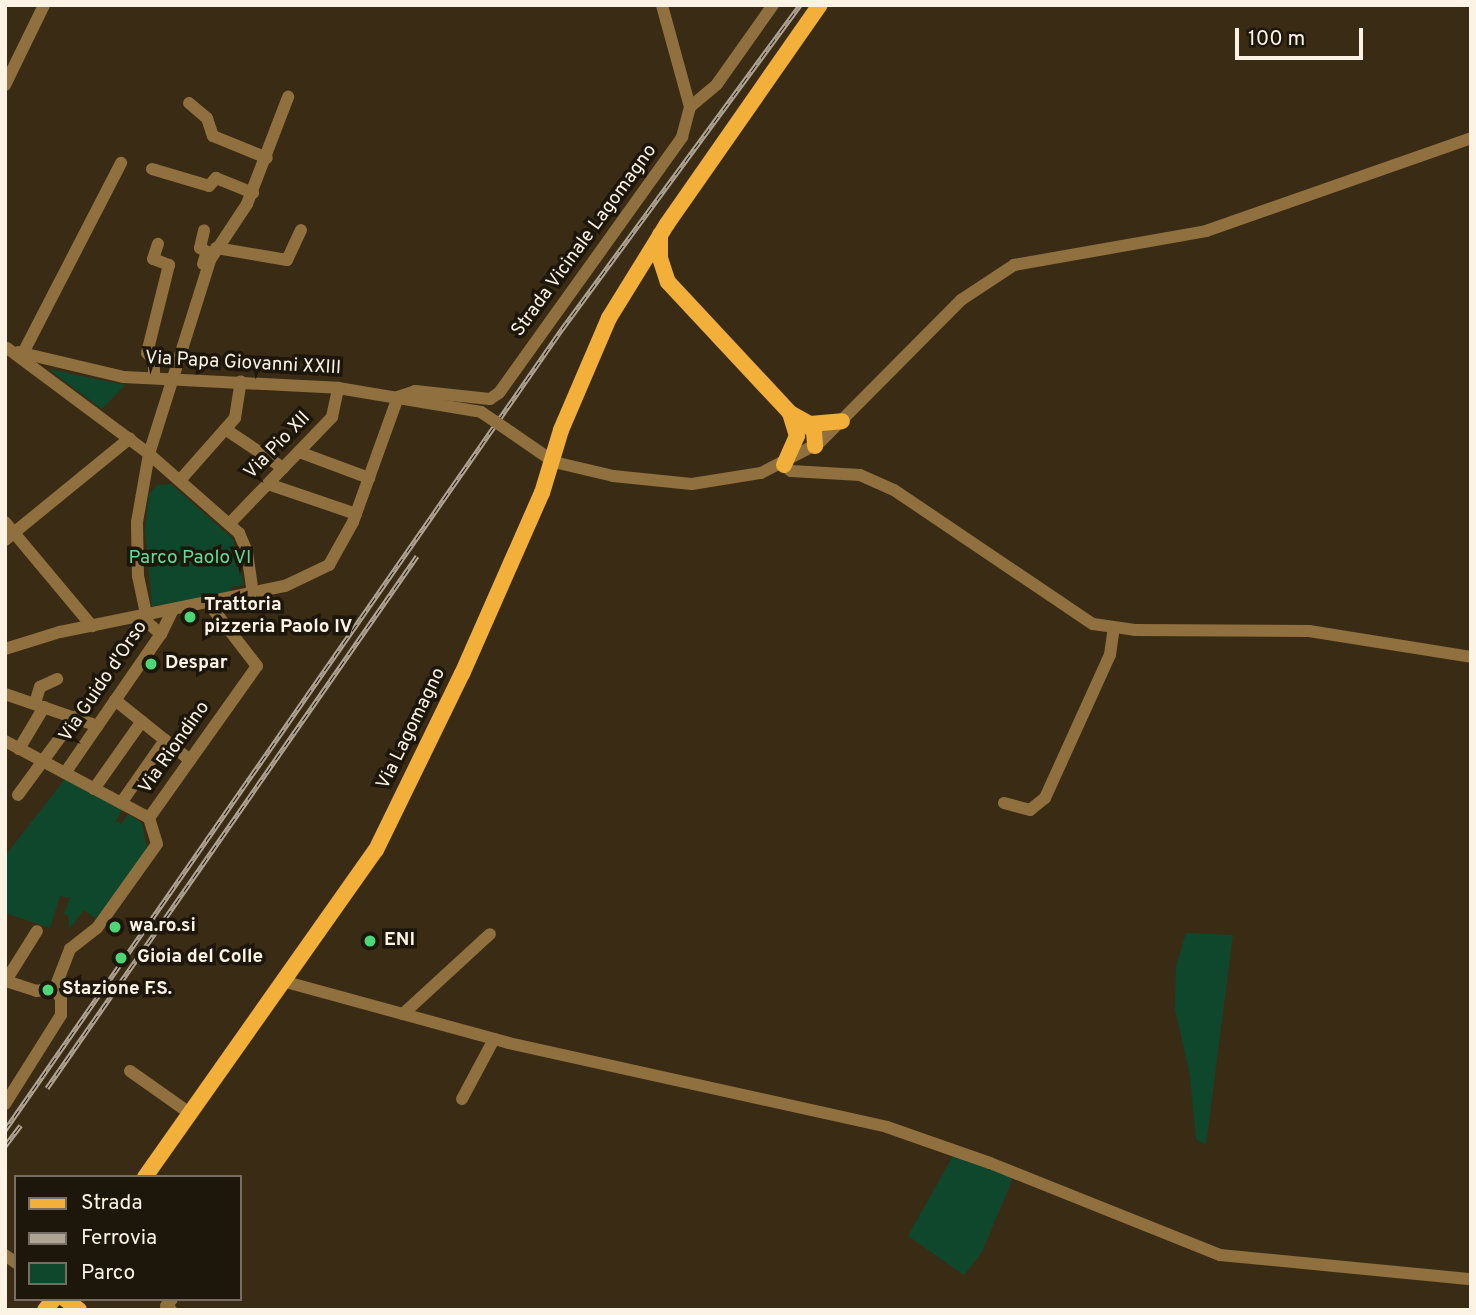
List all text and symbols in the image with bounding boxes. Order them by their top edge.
scale bar [1238,14,1366,58]
text: 100 m [1248,26,1305,53]
street label: Strada Vicinale Lagomagno [507,140,663,342]
street label: Via Papa Giovanni XXIII [144,347,342,381]
street label: Via Pio XII [240,407,316,485]
park label: Parco Paolo VI [128,548,252,570]
place label: Trattoria pizzeria Paolo IV [204,595,352,639]
marker: Trattoria pizzeria Paolo IV [182,609,198,625]
street label: Via Guido d'Orso [55,617,153,747]
place label: Despar [165,653,228,675]
marker: Despar [143,656,159,672]
street label: Via Lagomagno [373,664,451,794]
street label: Via Riondino [135,697,215,799]
place label: wa.ro.si [129,916,196,938]
marker: wa.ro.si [107,919,123,935]
place label: ENI [384,930,415,952]
marker: ENI [362,933,378,949]
place label: Gioia del Colle [137,947,263,969]
marker: Gioia del Colle [111,948,131,968]
place label: Stazione F.S. [62,979,172,1001]
marker: Stazione F.S. [40,982,56,998]
legend [14,1175,242,1301]
text: Strada [81,1190,142,1217]
text: Ferrovia [81,1225,157,1252]
text: Parco [81,1260,135,1287]

